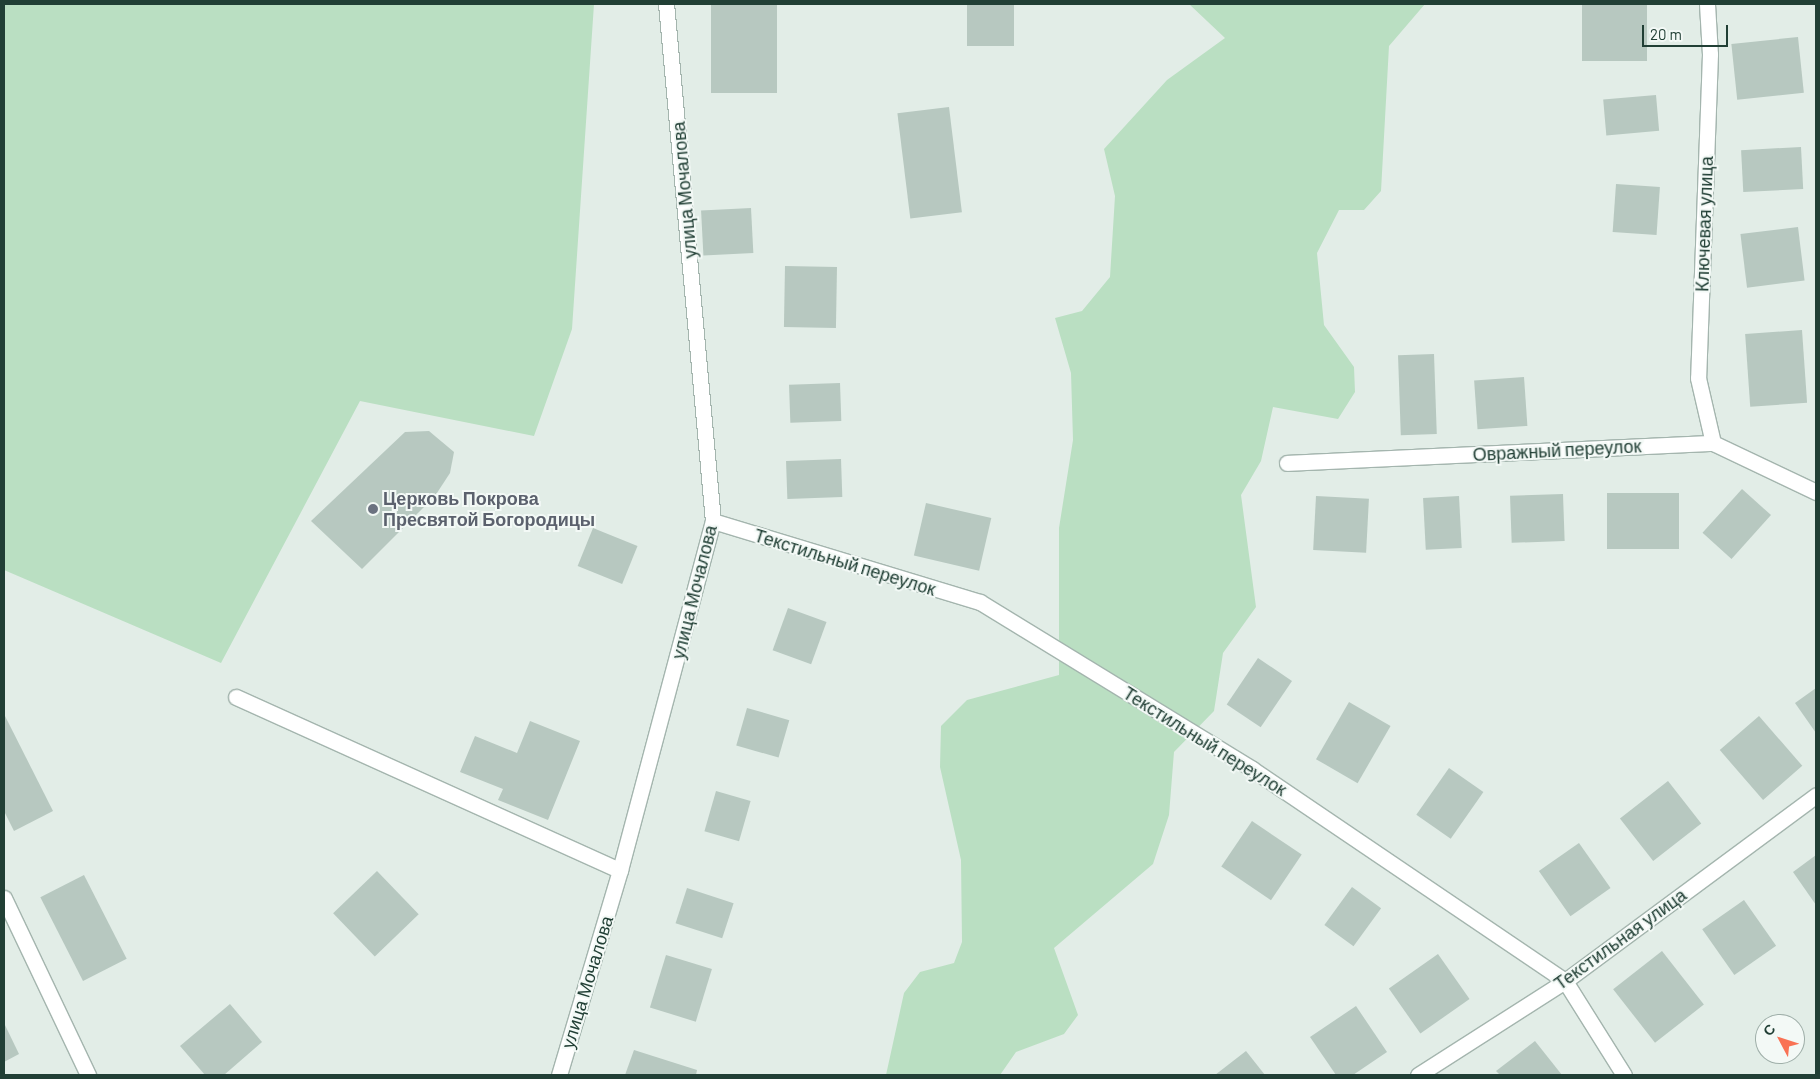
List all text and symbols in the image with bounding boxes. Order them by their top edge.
scale bar [1645,15,1731,47]
text: 20 m [1650,25,1682,43]
street label: улица Мочалова [667,121,701,259]
street label: Ключевая улица [1691,156,1717,292]
street label: Овражный переулок [1472,435,1642,465]
place label: Церковь Покрова Пресвятой Богородицы [383,488,595,530]
marker: Церковь Покрова Пресвятой Богородицы [367,503,379,515]
street label: улица Мочалова [667,523,721,661]
street label: Текстильный переулок [752,524,938,600]
street label: Текстильный переулок [1119,682,1291,800]
street label: Текстильная улица [1550,884,1690,994]
street label: улица Мочалова [557,913,617,1051]
north arrow [1755,1014,1805,1064]
text: С [1759,1020,1779,1039]

